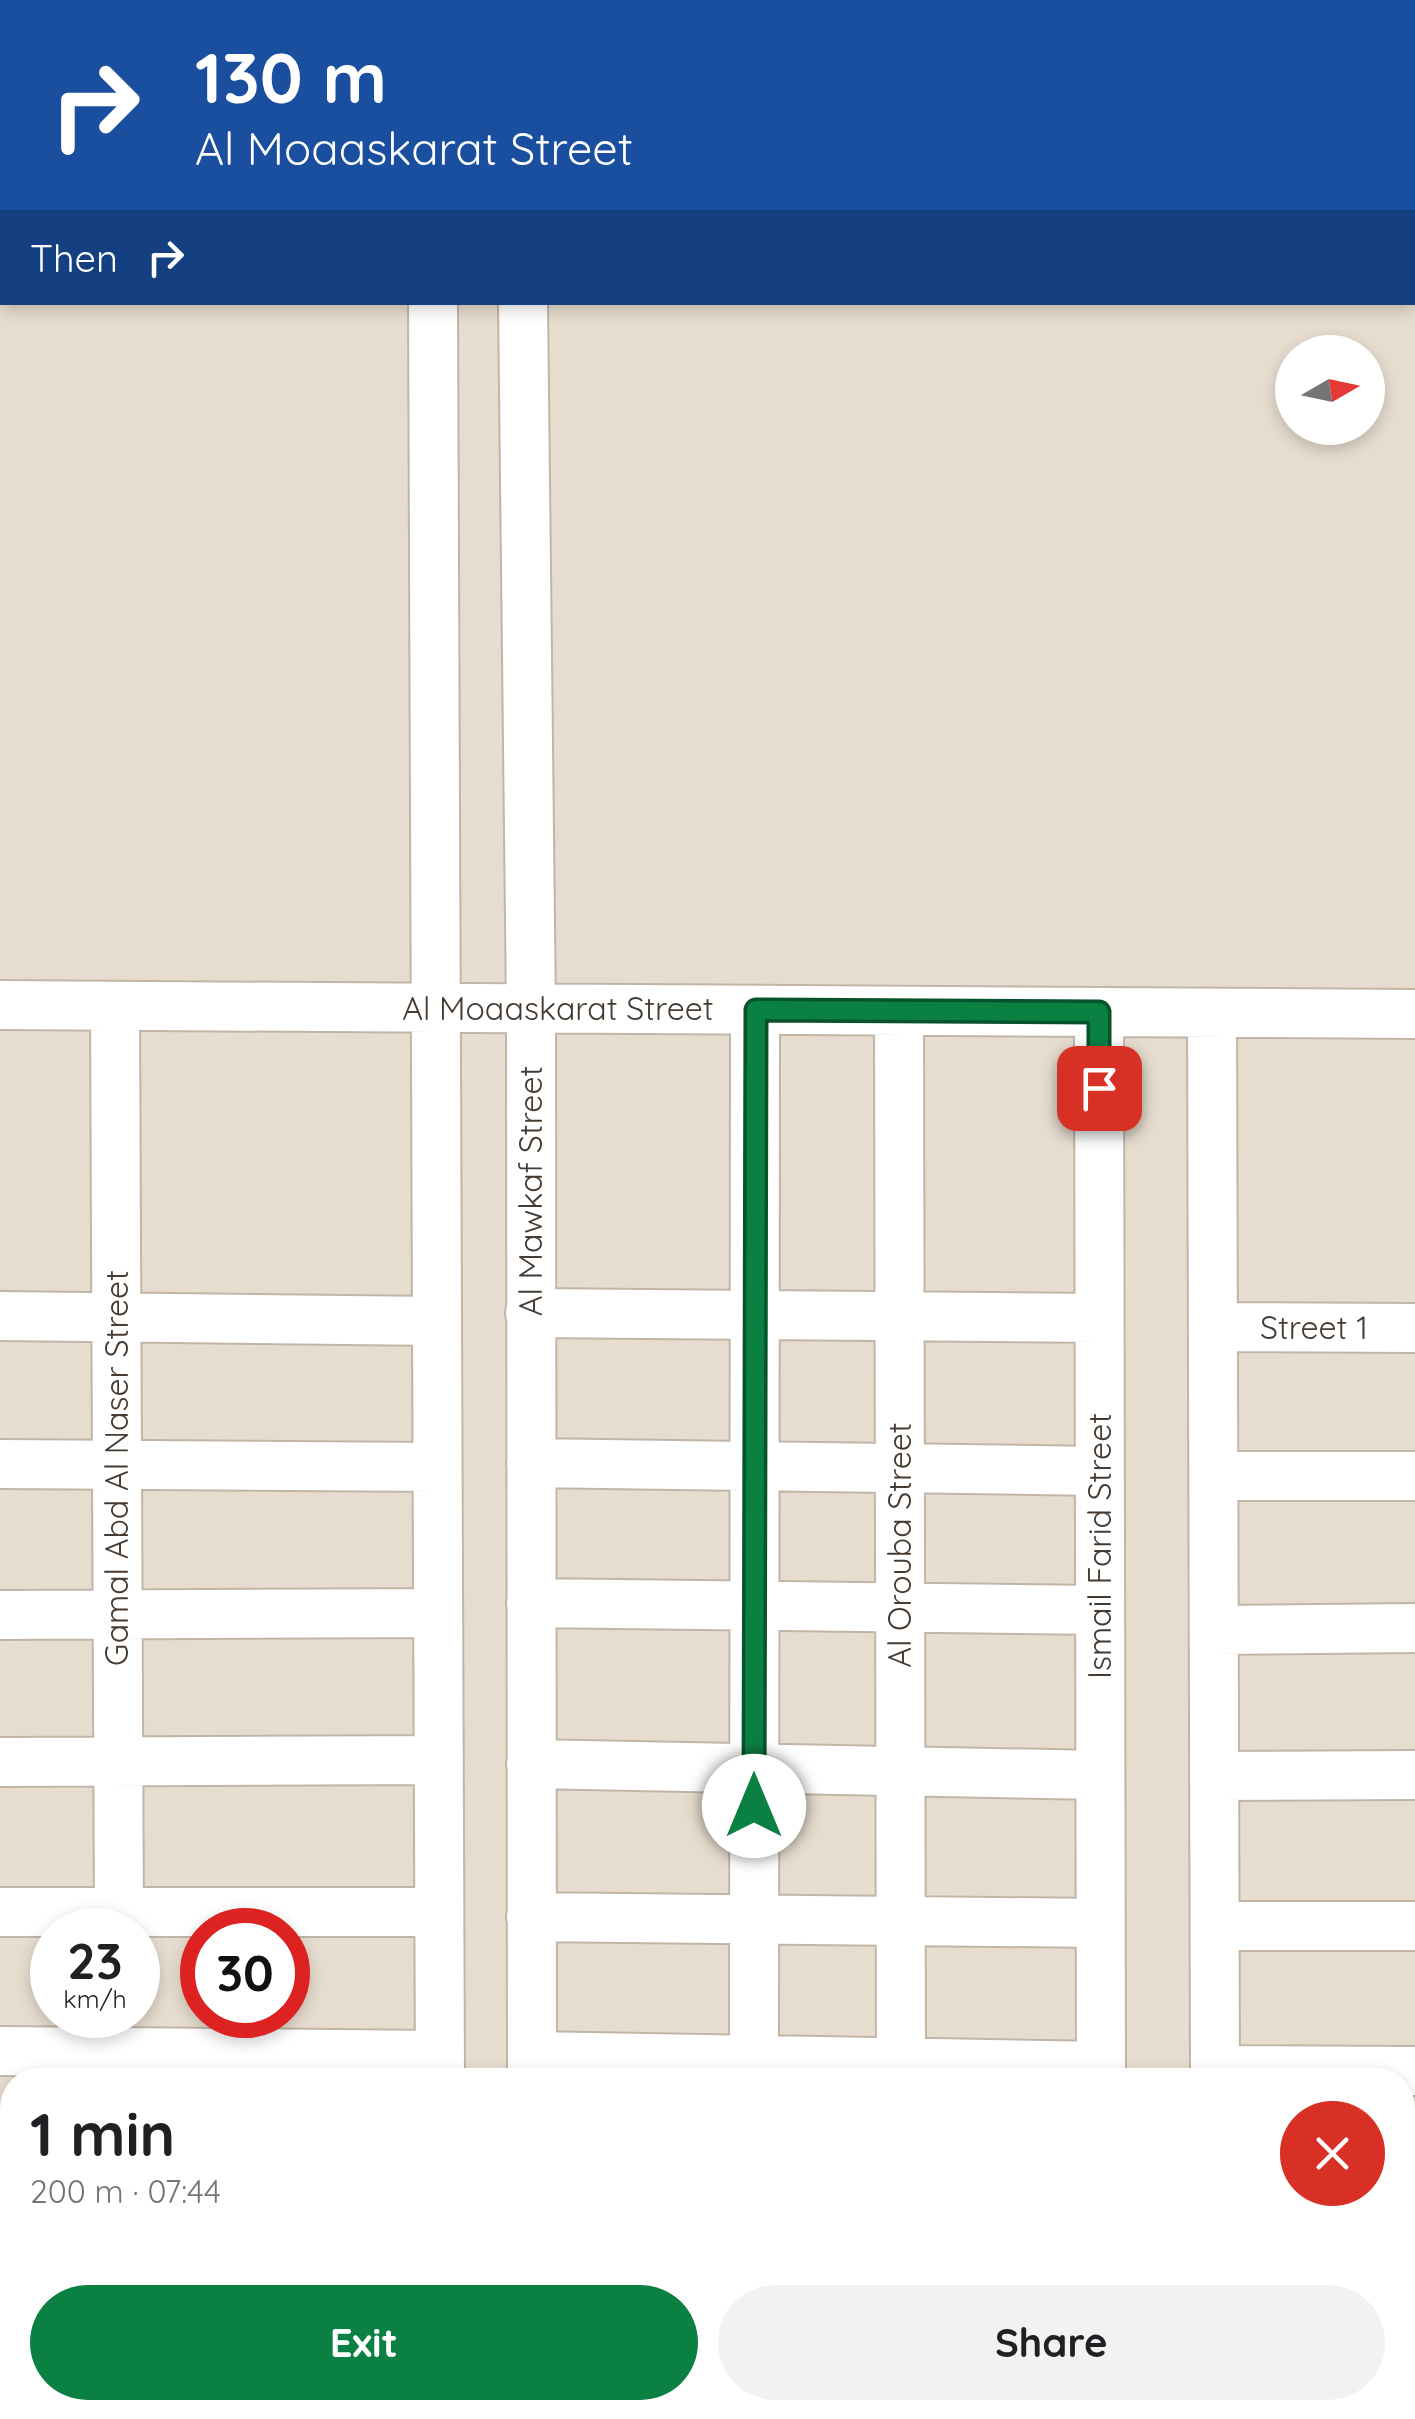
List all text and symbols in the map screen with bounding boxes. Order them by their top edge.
text: 130 m [195,33,387,121]
icon: right [30,40,160,170]
text: Al Moaaskarat Street [195,120,633,176]
icon: right [138,230,193,285]
text: Then [30,234,118,282]
north arrow [1275,335,1385,445]
map controls [1275,335,1385,445]
street label: Al Moaaskarat Street [402,988,714,1028]
pin [1057,1046,1142,1131]
icon: arrive [1072,1061,1127,1116]
street label: Al Mawkaf Street [510,1066,550,1316]
street label: Gamal Abd Al Naser Street [96,1270,136,1666]
street label: Street 1 [1260,1307,1368,1347]
street label: Ismail Farid Street [1079,1413,1119,1679]
street label: Al Orouba Street [879,1422,919,1668]
position arrow [702,1754,806,1858]
speed limit sign: 30 [180,1908,310,2038]
text: 23 [67,1929,123,1992]
text: km/h [63,1983,127,2014]
text: 1 min [30,2096,175,2171]
button: close [1280,2101,1385,2206]
text: 200 m · 07:44 [30,2171,221,2211]
button: Exit [30,2285,698,2400]
button: Share [718,2285,1385,2400]

